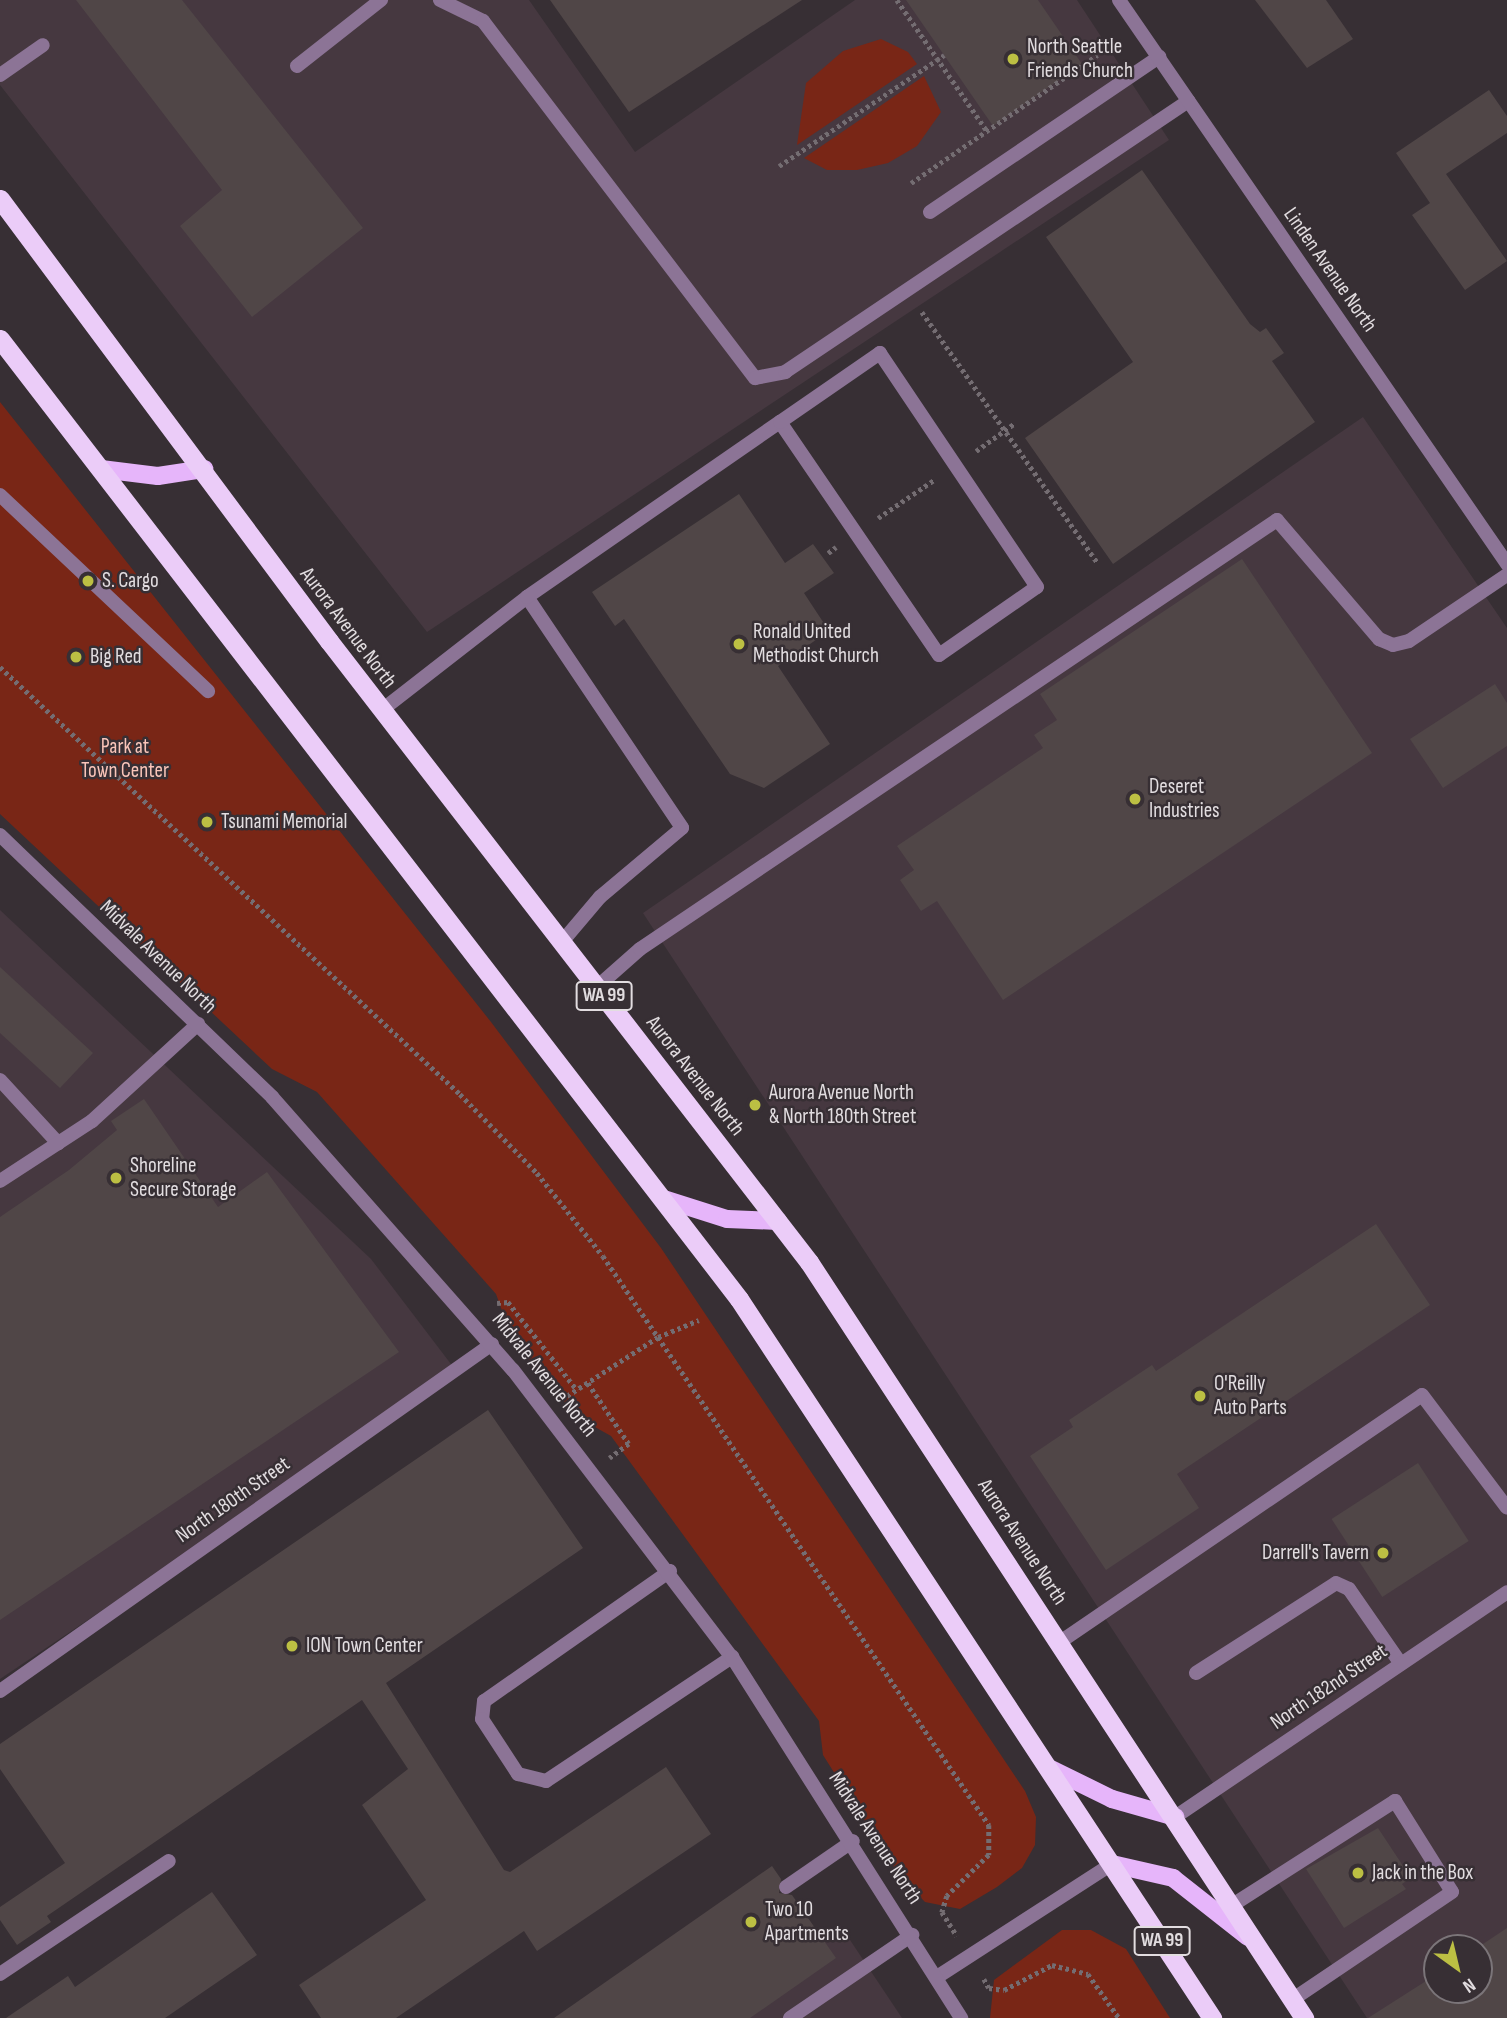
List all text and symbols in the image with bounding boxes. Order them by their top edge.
place label: North Seattle Friends Church [1027,34,1133,84]
marker: North Seattle Friends Church [1005,51,1021,67]
street label: Linden Avenue North [1278,203,1382,337]
street label: Aurora Avenue North [294,562,402,694]
place label: S. Cargo [102,568,159,594]
marker: S. Cargo [80,573,96,589]
place label: Ronald United Methodist Church [753,619,879,669]
marker: Ronald United Methodist Church [731,636,747,652]
place label: Big Red [90,644,142,670]
marker: Big Red [68,649,84,665]
park label: Park at Town Center [81,734,169,784]
place label: Deseret Industries [1149,774,1220,824]
marker: Deseret Industries [1127,791,1143,807]
place label: Tsunami Memorial [221,809,347,835]
marker: Tsunami Memorial [199,814,215,830]
street label: Midvale Avenue North [94,895,222,1019]
road number: WA 99 [574,980,634,1012]
street label: Aurora Avenue North [640,1011,750,1141]
place label: Aurora Avenue North & North 180th Street [769,1080,916,1130]
marker: Aurora Avenue North & North 180th Street [747,1097,763,1113]
place label: Shoreline Secure Storage [130,1153,237,1203]
marker: Shoreline Secure Storage [108,1170,124,1186]
street label: Midvale Avenue North [486,1308,602,1442]
place label: O'Reilly Auto Parts [1214,1371,1287,1421]
marker: O'Reilly Auto Parts [1192,1388,1208,1404]
street label: North 180th Street [171,1451,295,1549]
street label: Aurora Avenue North [972,1474,1072,1610]
place label: Darrell's Tavern [1262,1540,1369,1566]
marker: Darrell's Tavern [1375,1545,1391,1561]
place label: ION Town Center [306,1633,423,1659]
marker: ION Town Center [284,1638,300,1654]
street label: North 182nd Street [1266,1639,1392,1735]
street label: Midvale Avenue North [823,1767,927,1909]
place label: Jack in the Box [1372,1860,1473,1886]
marker: Jack in the Box [1350,1865,1366,1881]
place label: Two 10 Apartments [765,1897,849,1947]
marker: Two 10 Apartments [743,1914,759,1930]
road number: WA 99 [1132,1926,1192,1956]
north arrow [1423,1934,1493,2004]
text: N [1458,1973,1480,1998]

